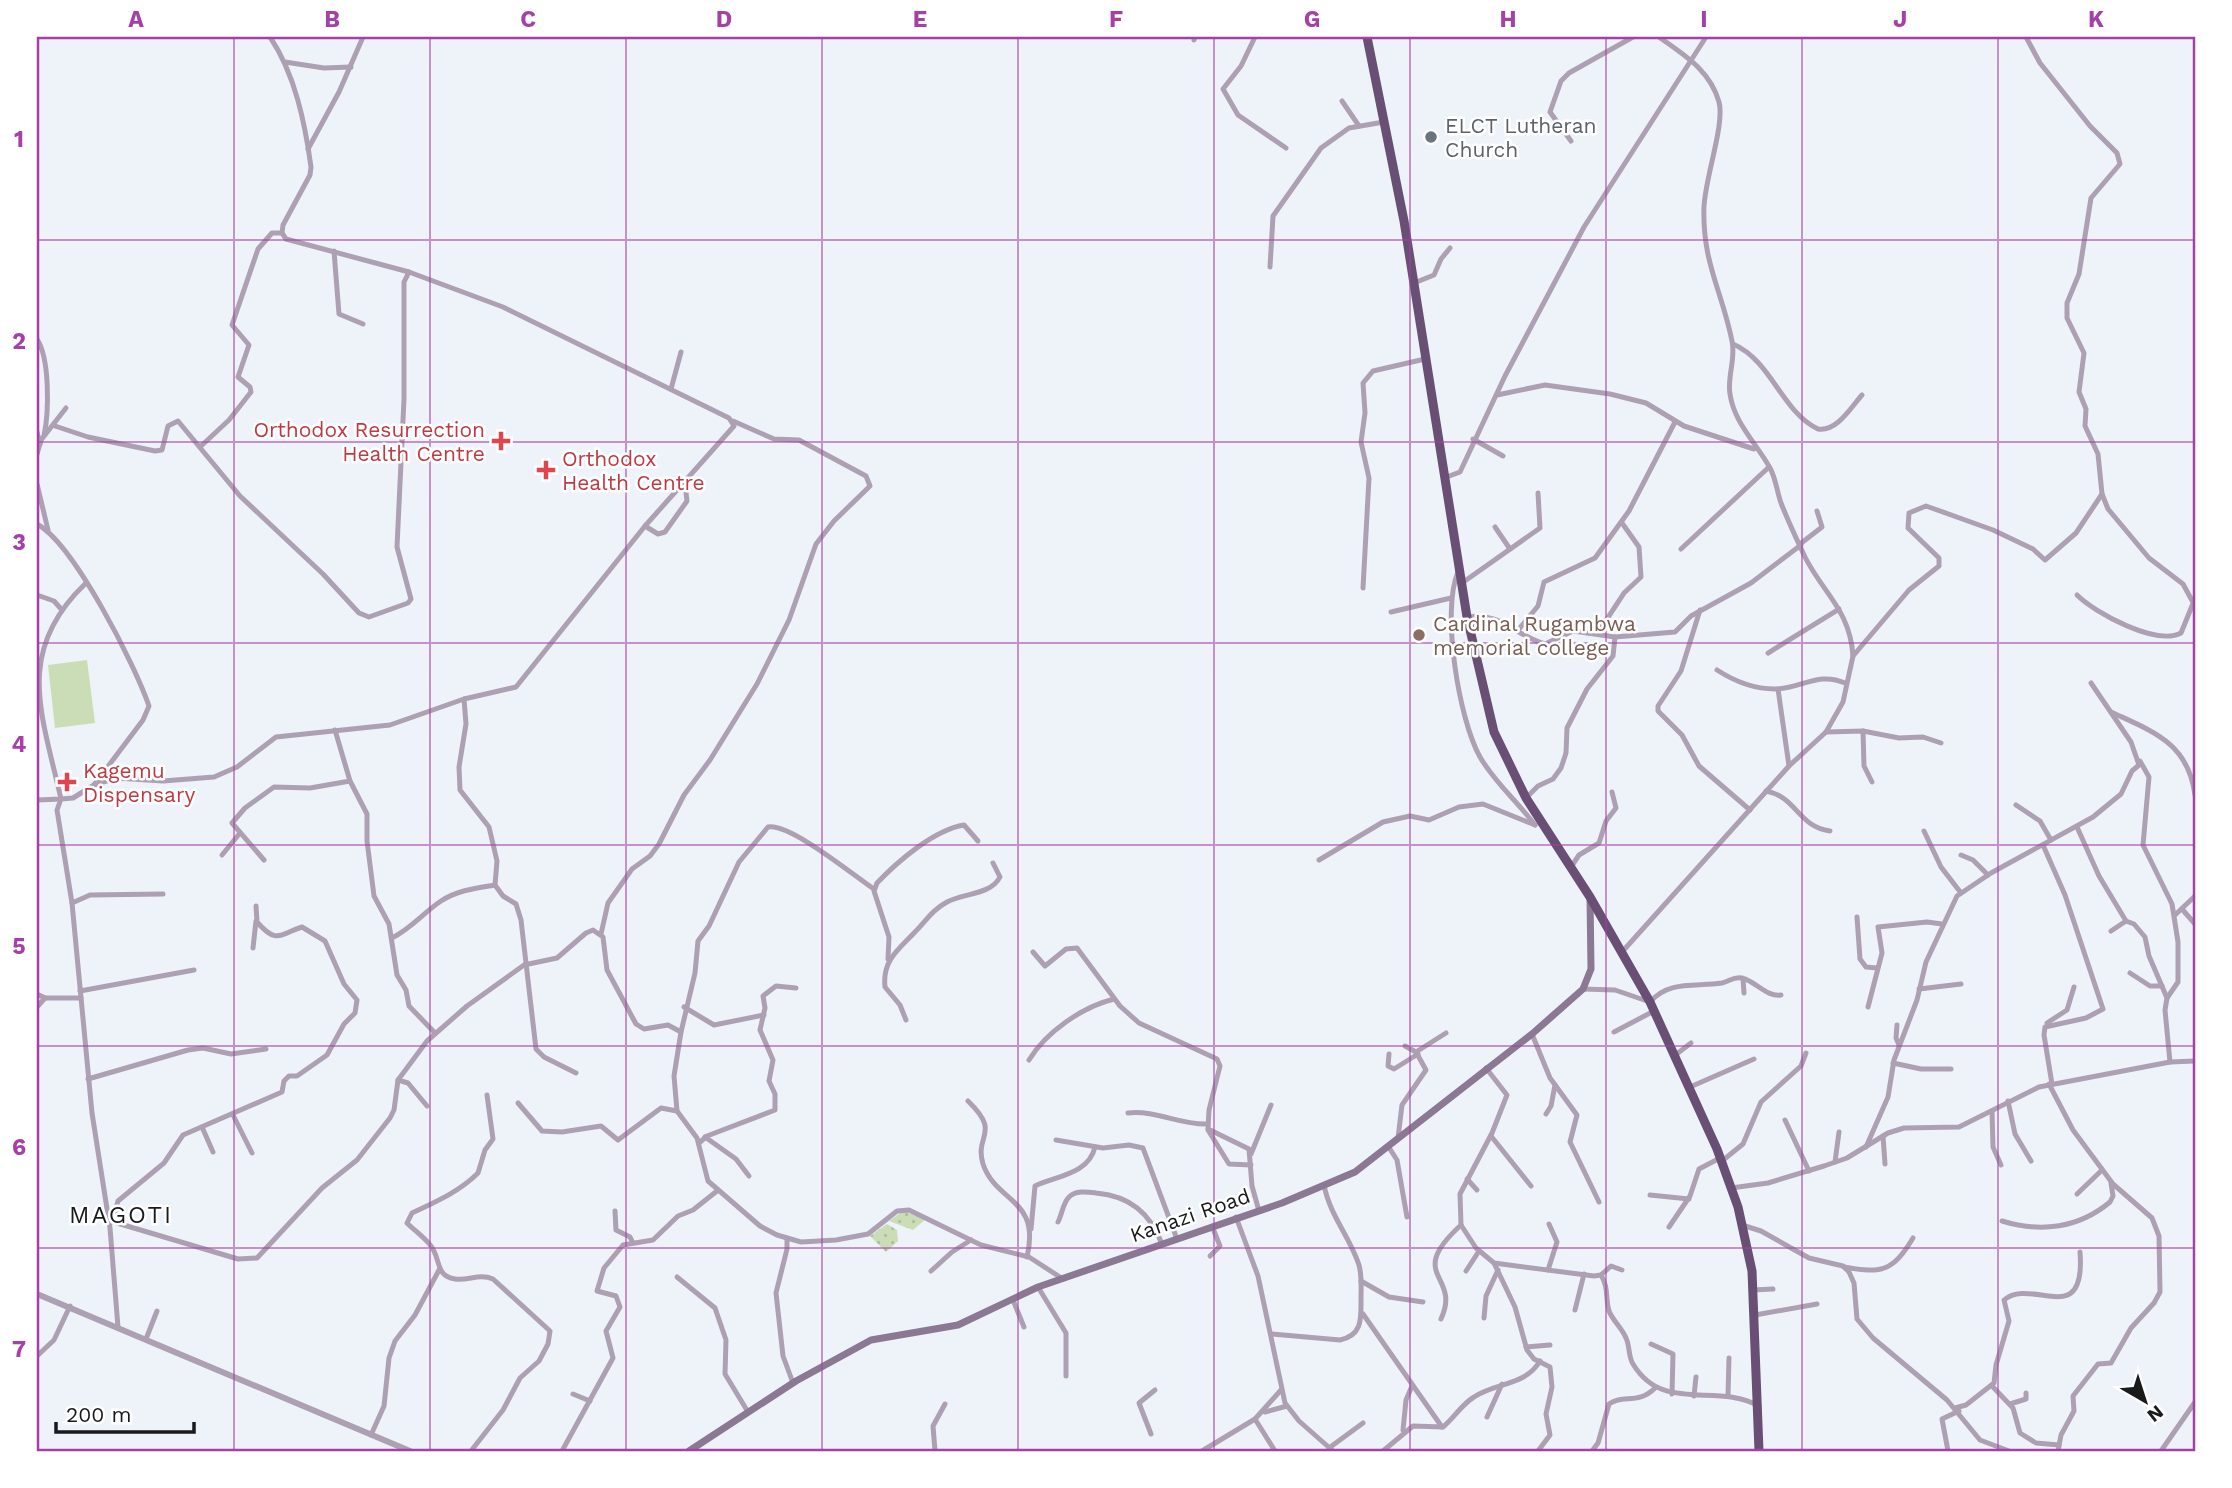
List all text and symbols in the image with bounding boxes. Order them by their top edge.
text: A [128,6,144,33]
text: B [324,6,340,33]
text: C [520,6,536,33]
text: D [716,6,732,33]
text: E [913,6,927,33]
text: F [1109,6,1123,33]
text: G [1304,6,1320,33]
text: H [1499,6,1517,33]
text: I [1700,6,1708,33]
text: J [1893,6,1907,33]
text: K [2088,6,2104,33]
place label: ELCT Lutheran Church [1445,113,1597,162]
text: 1 [14,126,24,153]
marker: ELCT Lutheran Church [1423,129,1439,145]
text: 2 [12,328,26,355]
place label: Orthodox Resurrection Health Centre [253,417,485,466]
marker: Orthodox Resurrection Health Centre [491,431,511,451]
place label: Orthodox Health Centre [562,446,705,495]
marker: Orthodox Health Centre [536,460,556,480]
text: 3 [12,529,26,556]
place label: Cardinal Rugambwa memorial college [1433,611,1636,660]
marker: Cardinal Rugambwa memorial college [1411,627,1427,643]
text: 4 [12,731,27,758]
place label: Kagemu Dispensary [83,758,195,807]
marker: Kagemu Dispensary [57,772,77,792]
text: 5 [12,933,26,960]
text: 6 [12,1134,26,1161]
street label: Kanazi Road [1127,1183,1253,1247]
district label: MAGOTI [69,1201,173,1229]
text: 7 [12,1336,26,1363]
north arrow [2110,1366,2180,1436]
scale bar [56,1390,194,1434]
text: N [2143,1400,2168,1427]
text: 200 m [66,1402,132,1427]

